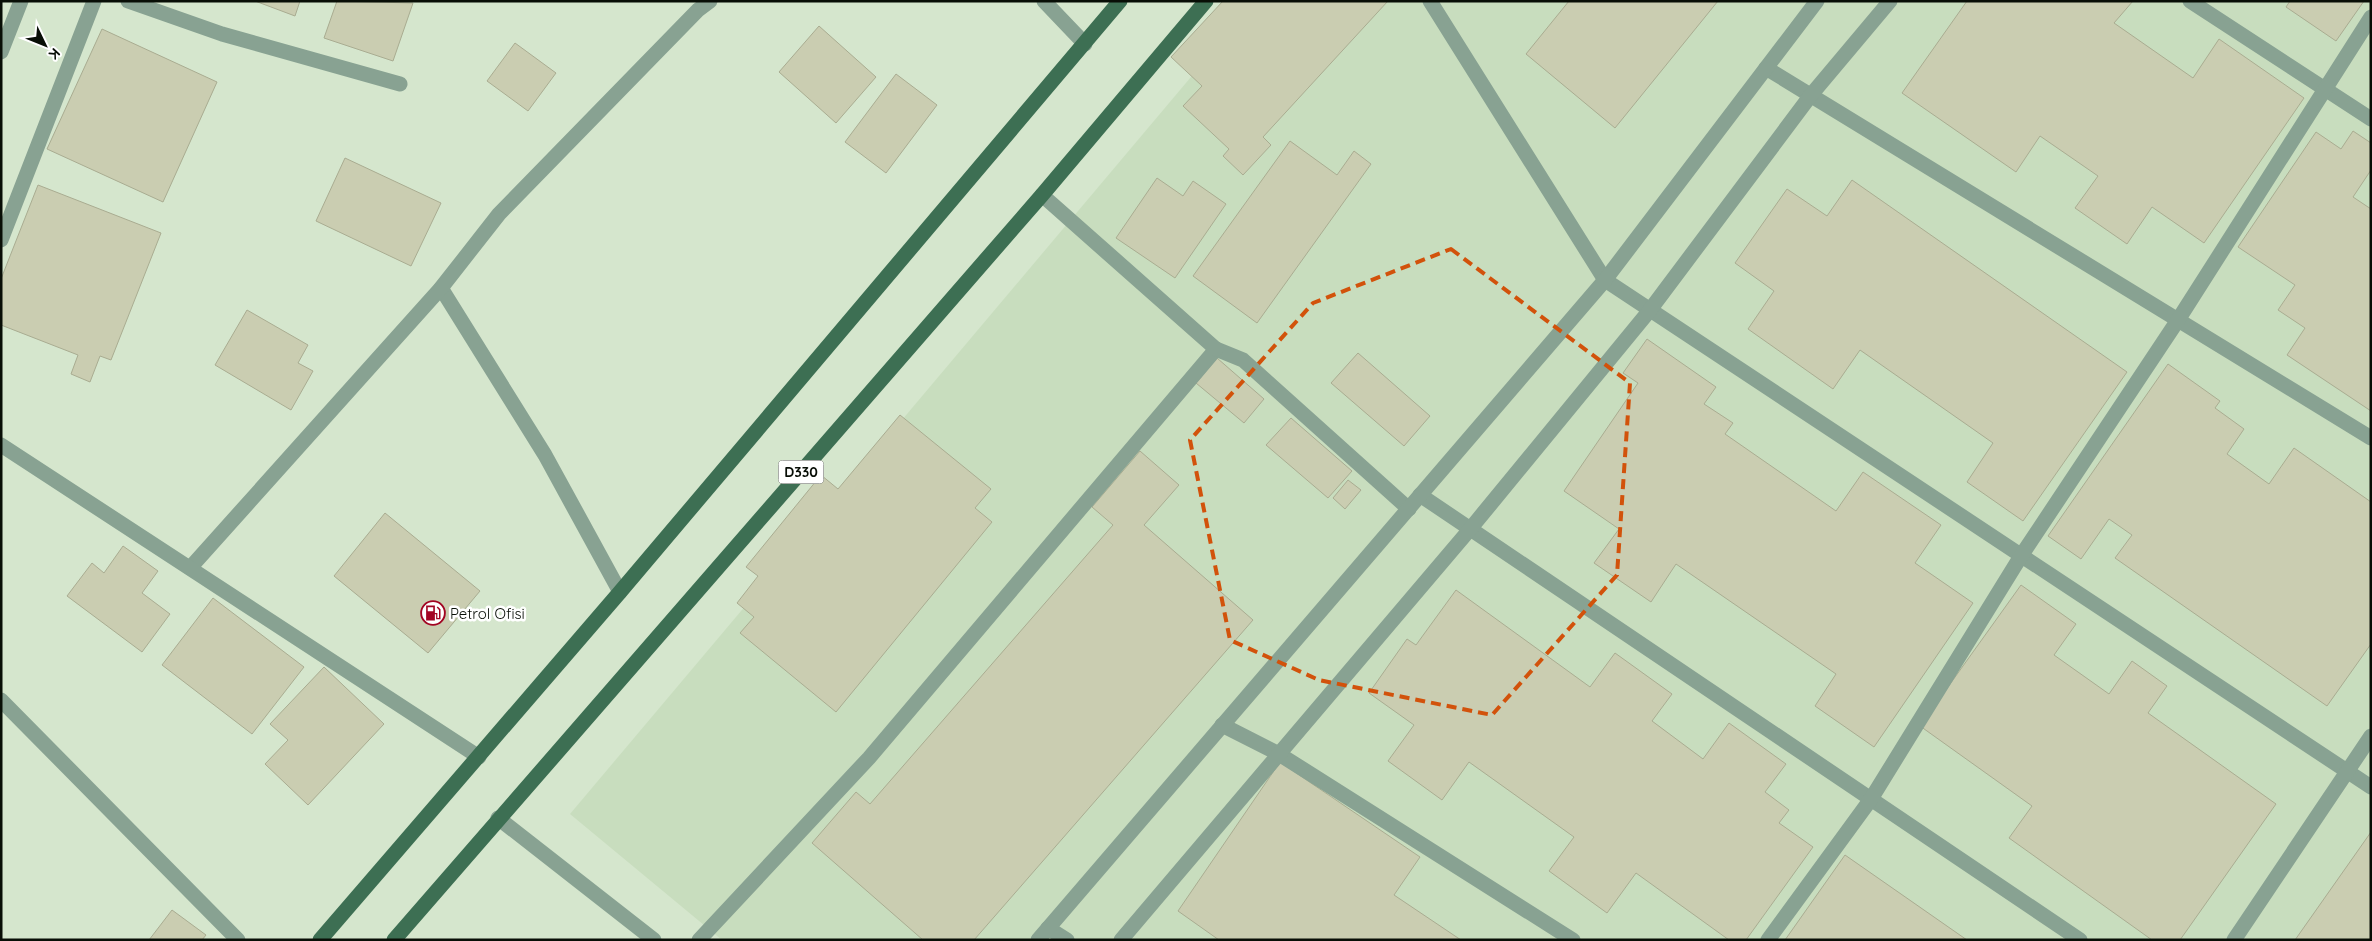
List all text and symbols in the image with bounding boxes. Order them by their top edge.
north arrow [20,20,70,70]
text: K [45,44,64,63]
road number: D330 [778,461,824,484]
fuel station icon: Petrol Ofisi [420,600,446,626]
place label: Petrol Ofisi [450,604,525,623]

